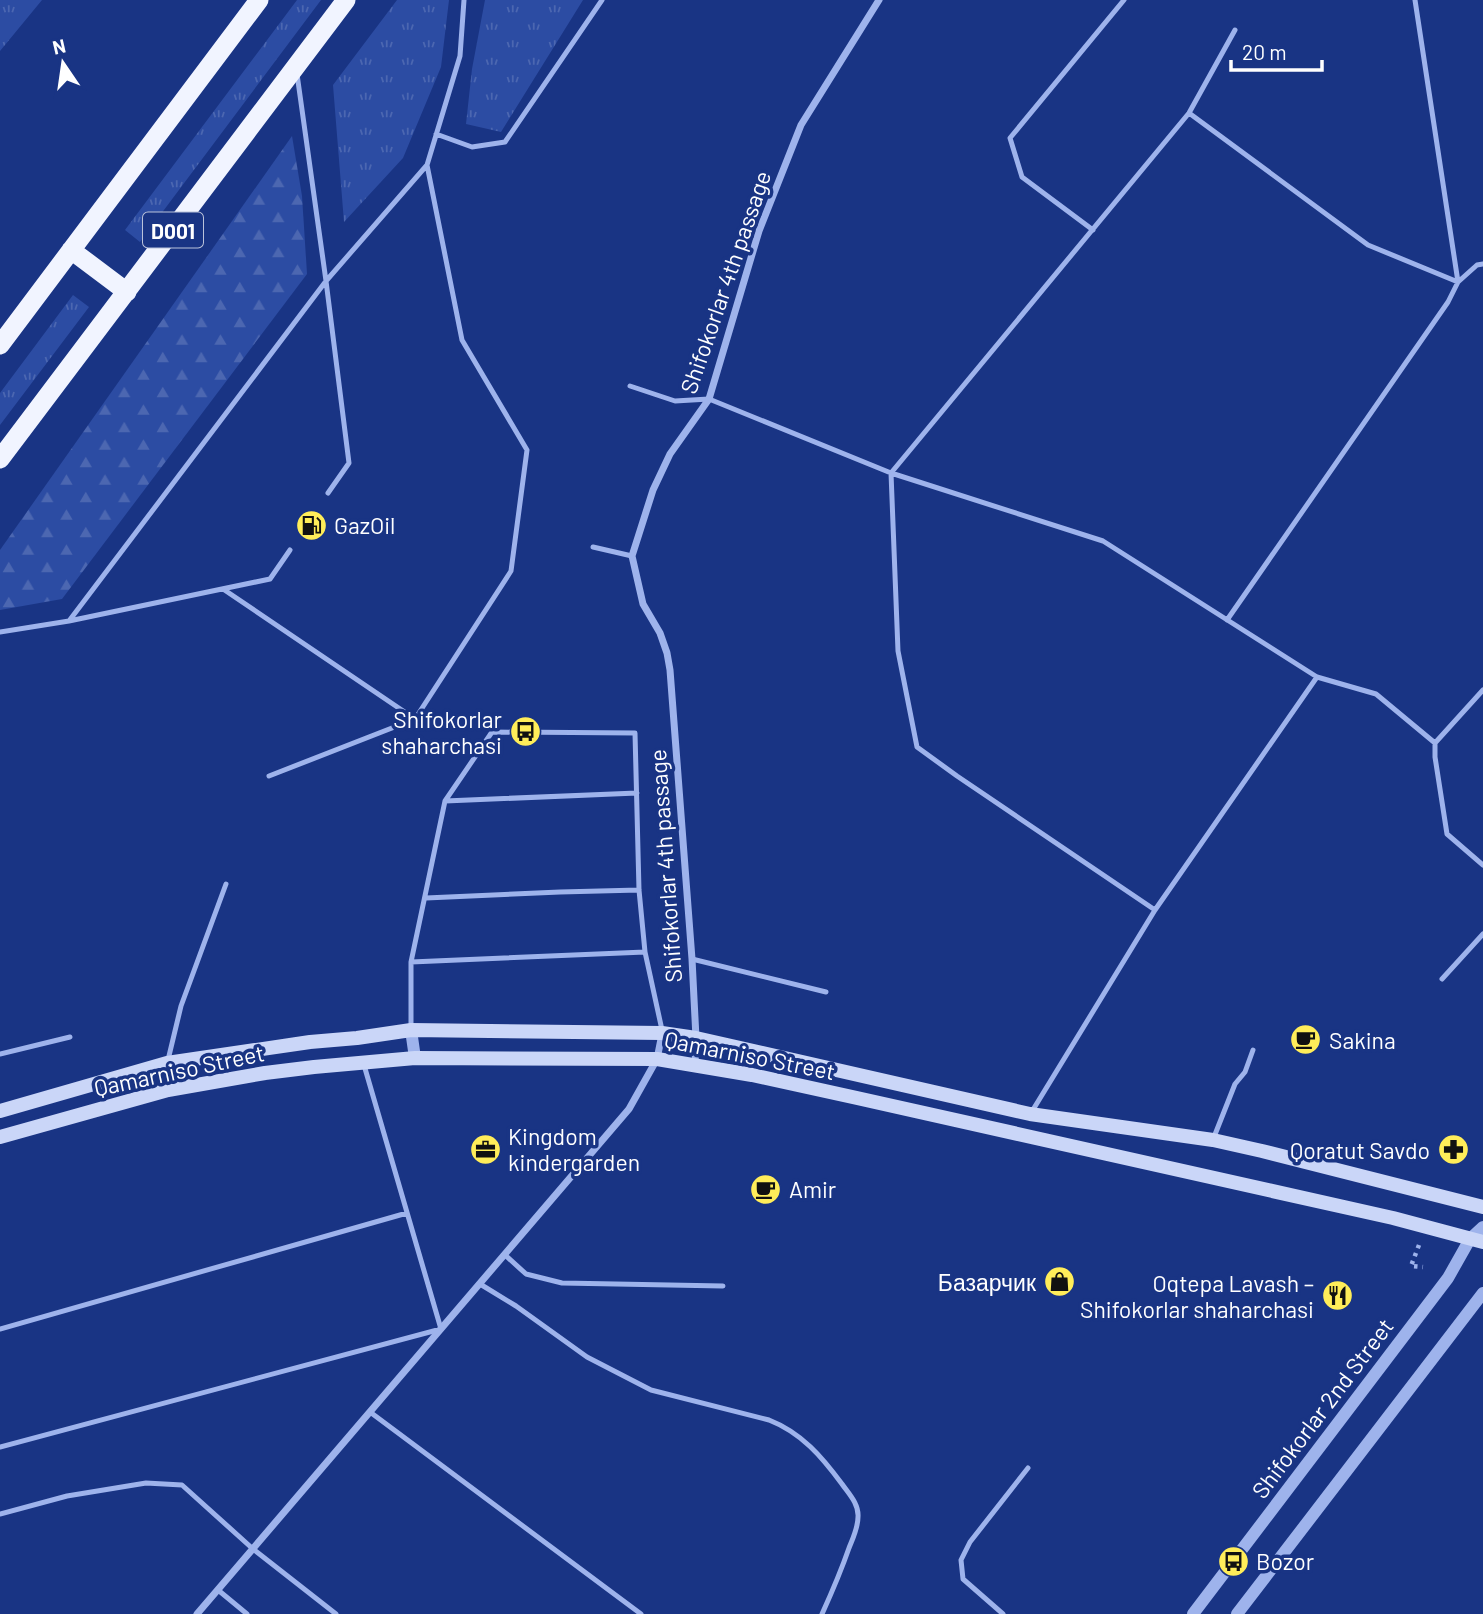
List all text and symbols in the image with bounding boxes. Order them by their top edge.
north arrow [28,28,98,98]
scale bar [1231,28,1322,72]
text: N [50,33,68,59]
text: 20 m [1242,39,1287,64]
street label: Shifokorlar 4th passage [674,167,776,397]
road number: D001 [143,212,203,247]
fuel station icon: GazOil [294,508,328,542]
place label: GazOil [334,511,395,539]
place label: Shifokorlar shaharchasi [381,705,503,759]
bus stop icon: Shifokorlar shaharchasi [508,715,542,749]
street label: Shifokorlar 4th passage [643,748,687,984]
cafe icon: Sakina [1289,1023,1323,1057]
street label: Qamarniso Street [662,1025,838,1085]
place label: Sakina [1329,1026,1396,1054]
street label: Qamarniso Street [91,1038,267,1102]
place label: Kingdom kindergarden [508,1122,640,1176]
office icon: Kingdom kindergarden [468,1132,502,1166]
pharmacy icon: Qoratut Savdo [1436,1133,1470,1167]
place label: Qoratut Savdo [1290,1136,1430,1164]
cafe icon: Amir [749,1172,783,1206]
place label: Amir [789,1175,837,1203]
shop icon: Базарчик [1042,1265,1076,1299]
place label: Базарчик [938,1268,1037,1296]
place label: Oqtepa Lavash – Shifokorlar shaharchasi [1080,1269,1314,1323]
restaurant icon: Oqtepa Lavash – Shifokorlar shaharchasi [1320,1279,1354,1313]
street label: Shifokorlar 2nd Street [1245,1313,1399,1503]
bus stop icon: Bozor [1216,1544,1250,1578]
place label: Bozor [1256,1547,1315,1575]

